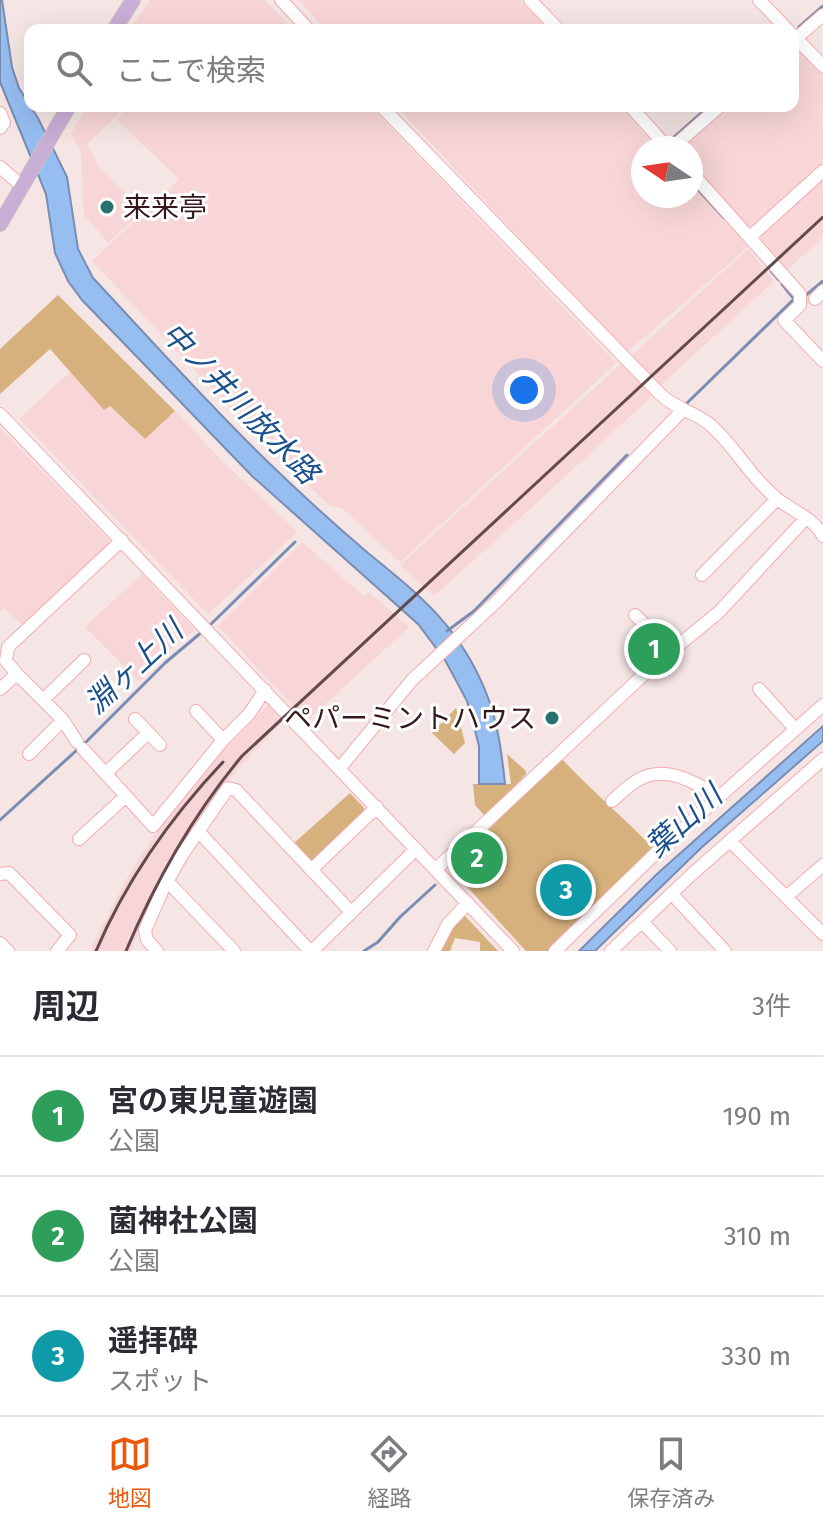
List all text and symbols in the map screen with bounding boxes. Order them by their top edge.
search box [24,24,799,112]
icon: search [52,46,96,90]
text: ここで検索 [116,53,266,89]
north arrow [631,136,703,208]
place label: 来来亭 [123,191,207,224]
marker: 来来亭 [98,198,116,216]
water label: 中ノ井川放水路 [154,315,328,493]
your location [504,370,544,410]
water label: 淵ヶ上川 [78,611,192,721]
pin: 1 [628,619,680,679]
place label: ペパーミントハウス [284,702,536,735]
marker: ペパーミントハウス [543,709,561,727]
water label: 葉山川 [639,776,732,864]
pin: 2 [451,828,503,888]
pin: 3 [540,860,592,920]
text: 周辺 [32,986,100,1027]
text: 3件 [752,991,791,1022]
text: 宮の東児童遊園 [108,1083,318,1119]
text: 1 [52,1101,64,1132]
text: 190 m [722,1101,791,1132]
text: 公園 [108,1126,160,1157]
text: 菌神社公園 [108,1203,258,1239]
text: 2 [51,1221,65,1252]
text: 310 m [724,1221,791,1252]
text: 公園 [108,1246,160,1277]
text: 遥拝碑 [108,1323,198,1359]
text: 3 [51,1341,65,1372]
text: 330 m [721,1341,791,1372]
text: スポット [108,1366,212,1397]
tab: 地図 [108,1432,152,1512]
tab: 経路 [367,1432,411,1512]
tab: 保存済み [627,1432,715,1512]

